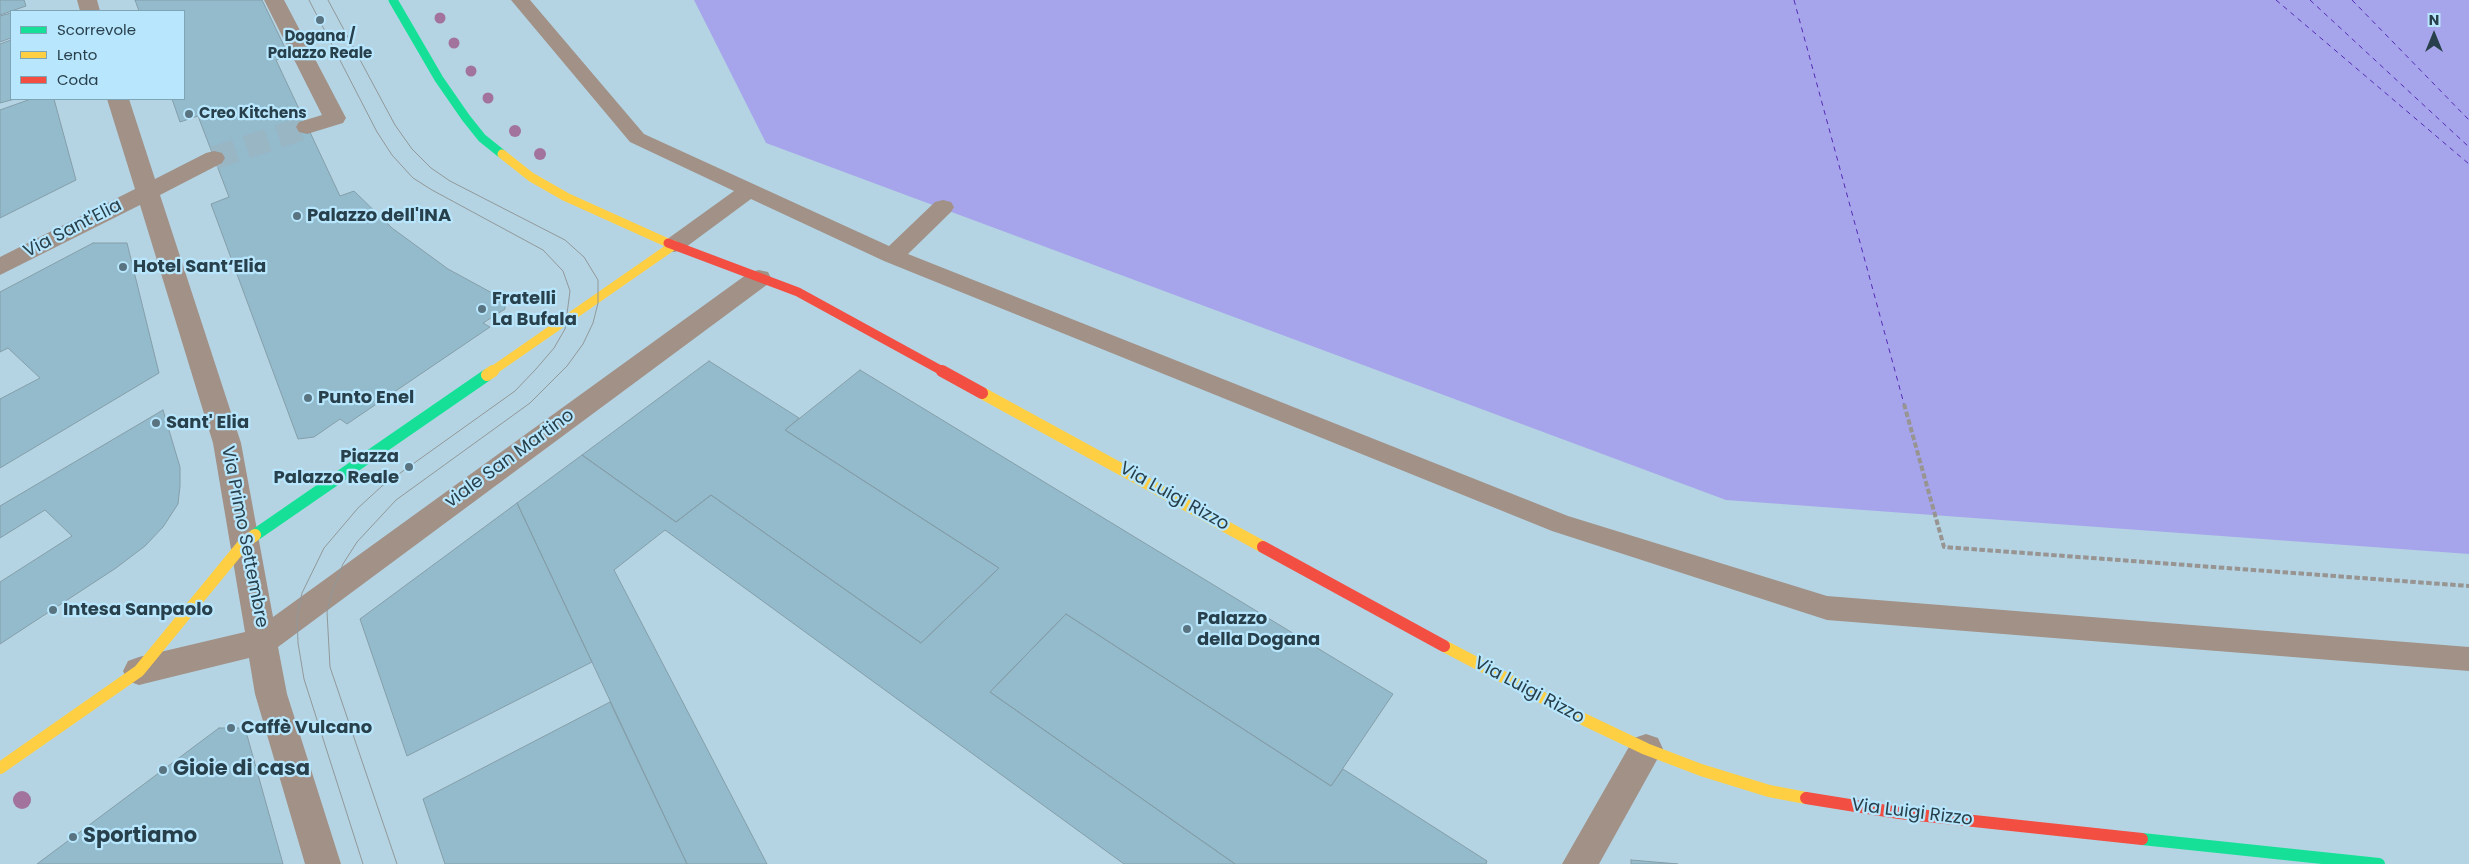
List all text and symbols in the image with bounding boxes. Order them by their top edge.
legend [10,10,185,100]
north arrow [2409,10,2459,60]
text: N [2429,10,2439,30]
marker: Dogana / Palazzo Reale [314,14,326,26]
text: Scorrevole [57,19,136,40]
place label: Dogana / Palazzo Reale [268,28,372,63]
text: Lento [57,44,97,65]
text: Coda [57,69,98,90]
place label: Creo Kitchens [199,105,307,123]
marker: Creo Kitchens [183,108,195,120]
street label: Via Sant'Elia [20,195,126,263]
place label: Palazzo dell'INA [307,205,451,227]
marker: Palazzo dell'INA [291,210,303,222]
place label: Hotel Sant‘Elia [133,256,266,278]
marker: Hotel Sant‘Elia [117,261,129,273]
place label: Fratelli La Bufala [492,288,577,330]
marker: Fratelli La Bufala [476,303,488,315]
place label: Punto Enel [318,387,414,409]
marker: Punto Enel [302,392,314,404]
street label: viale San Martino [441,405,579,513]
place label: Sant' Elia [166,412,249,434]
marker: Sant' Elia [150,417,162,429]
street label: Via Primo Settembre [216,444,272,630]
place label: Piazza Palazzo Reale [273,446,399,488]
street label: Via Luigi Rizzo [1115,458,1233,536]
marker: Piazza Palazzo Reale [403,461,415,473]
place label: Intesa Sanpaolo [63,599,213,621]
marker: Intesa Sanpaolo [47,604,59,616]
place label: Palazzo della Dogana [1197,608,1320,650]
marker: Palazzo della Dogana [1181,623,1193,635]
street label: Via Luigi Rizzo [1470,653,1588,729]
place label: Caffè Vulcano [241,717,372,739]
marker: Caffè Vulcano [225,722,237,734]
place label: Gioie di casa [173,757,310,783]
marker: Gioie di casa [157,764,169,776]
street label: Via Luigi Rizzo [1850,795,1974,831]
place label: Sportiamo [83,824,197,850]
marker: Sportiamo [67,831,79,843]

